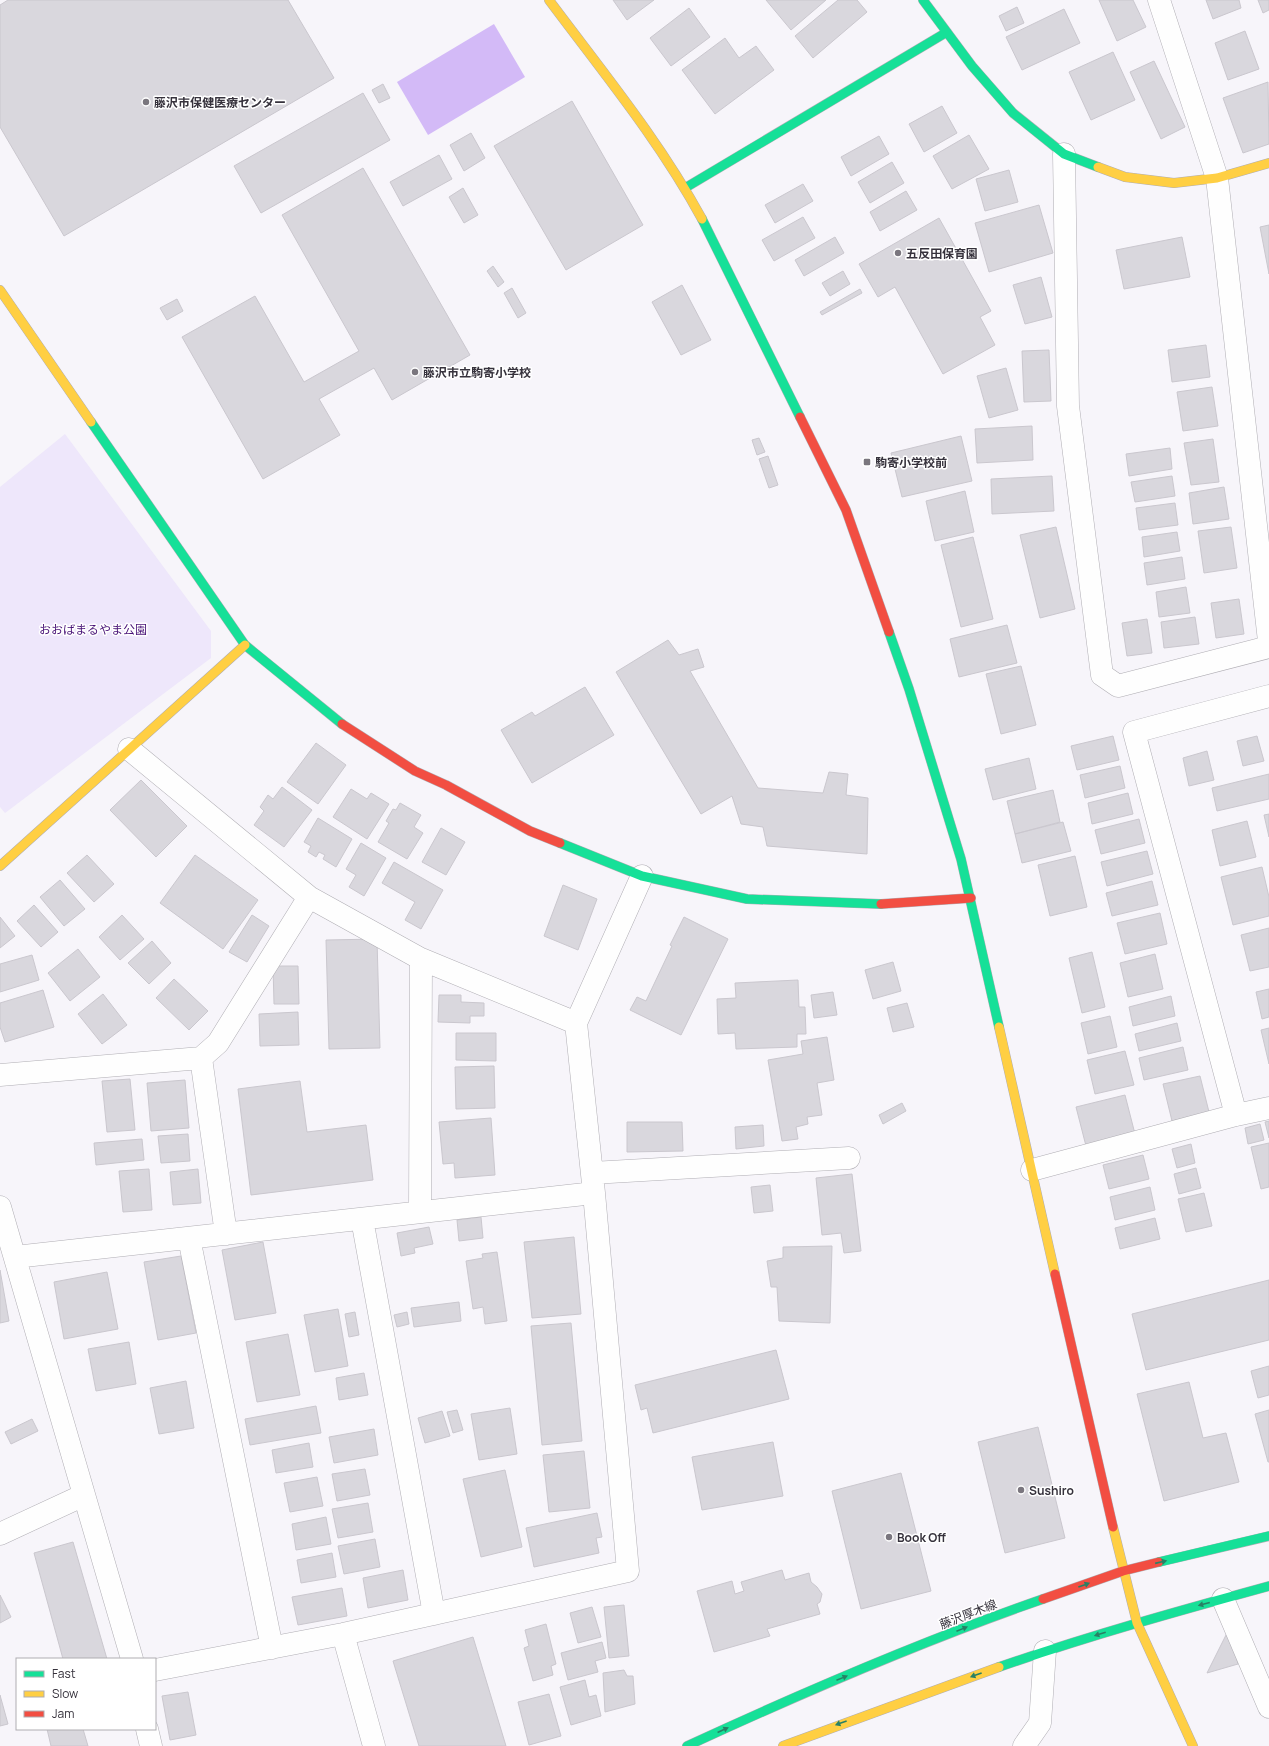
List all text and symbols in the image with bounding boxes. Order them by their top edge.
place label: 藤沢市保健医療センター [154,94,286,111]
marker: 藤沢市保健医療センター [141,97,151,107]
place label: 五反田保育園 [906,245,978,262]
marker: 五反田保育園 [893,248,903,258]
place label: 藤沢市立駒寄小学校 [423,364,531,381]
marker: 藤沢市立駒寄小学校 [410,367,420,377]
place label: 駒寄小学校前 [875,454,947,471]
marker: 駒寄小学校前 [862,457,872,467]
park label: おおばまるやま公園 [39,621,147,638]
place label: Sushiro [1029,1482,1074,1499]
marker: Sushiro [1016,1485,1026,1495]
place label: Book Off [897,1529,946,1546]
marker: Book Off [884,1532,894,1542]
one-way arrow [1155,1559,1167,1565]
one-way arrow [1079,1581,1091,1587]
street label: 藤沢厚木線 [937,1595,999,1633]
one-way arrow [1198,1601,1210,1607]
one-way arrow [957,1626,968,1632]
one-way arrow [1093,1631,1105,1637]
legend [16,1658,156,1730]
text: Fast [52,1665,76,1682]
one-way arrow [970,1673,982,1679]
one-way arrow [836,1674,848,1680]
text: Slow [52,1685,78,1702]
text: Jam [52,1705,74,1722]
one-way arrow [834,1721,846,1727]
one-way arrow [717,1727,728,1733]

